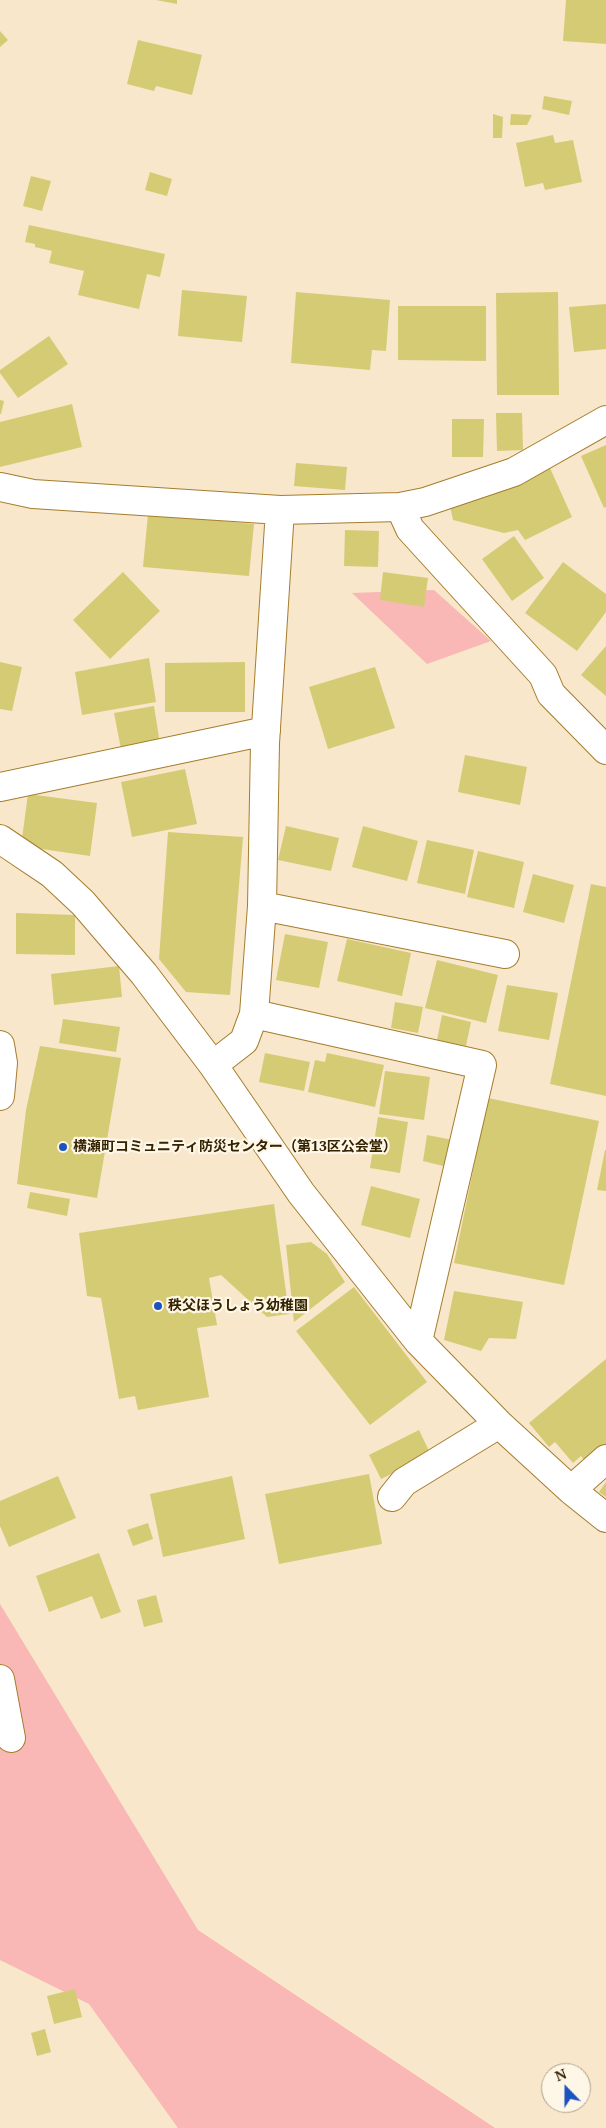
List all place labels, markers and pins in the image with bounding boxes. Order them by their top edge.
place label: 横瀬町コミュニティ防災センター（第13区公会堂） [73,1139,397,1155]
marker: 横瀬町コミュニティ防災センター（第13区公会堂） [57,1141,69,1153]
place label: 秩父ほうしょう幼稚園 [168,1298,308,1314]
marker: 秩父ほうしょう幼稚園 [152,1300,164,1312]

